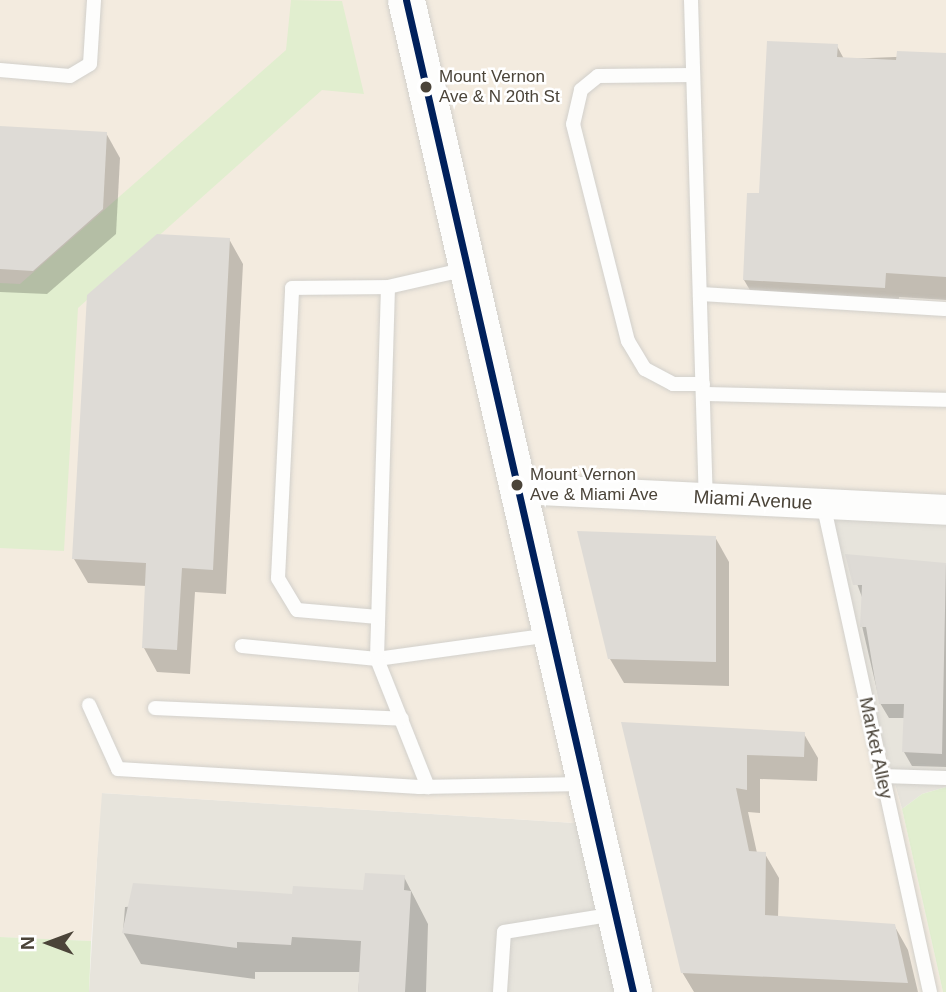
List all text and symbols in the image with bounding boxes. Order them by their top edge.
place label: Mount Vernon Ave & N 20th St [439,67,560,107]
marker: Mount Vernon Ave & N 20th St [419,80,433,94]
place label: Mount Vernon Ave & Miami Ave [530,465,659,505]
marker: Mount Vernon Ave & Miami Ave [510,478,524,492]
street label: Miami Avenue [692,485,814,515]
street label: Market Alley [854,695,898,801]
north arrow [14,908,84,978]
text: N [17,936,38,950]

